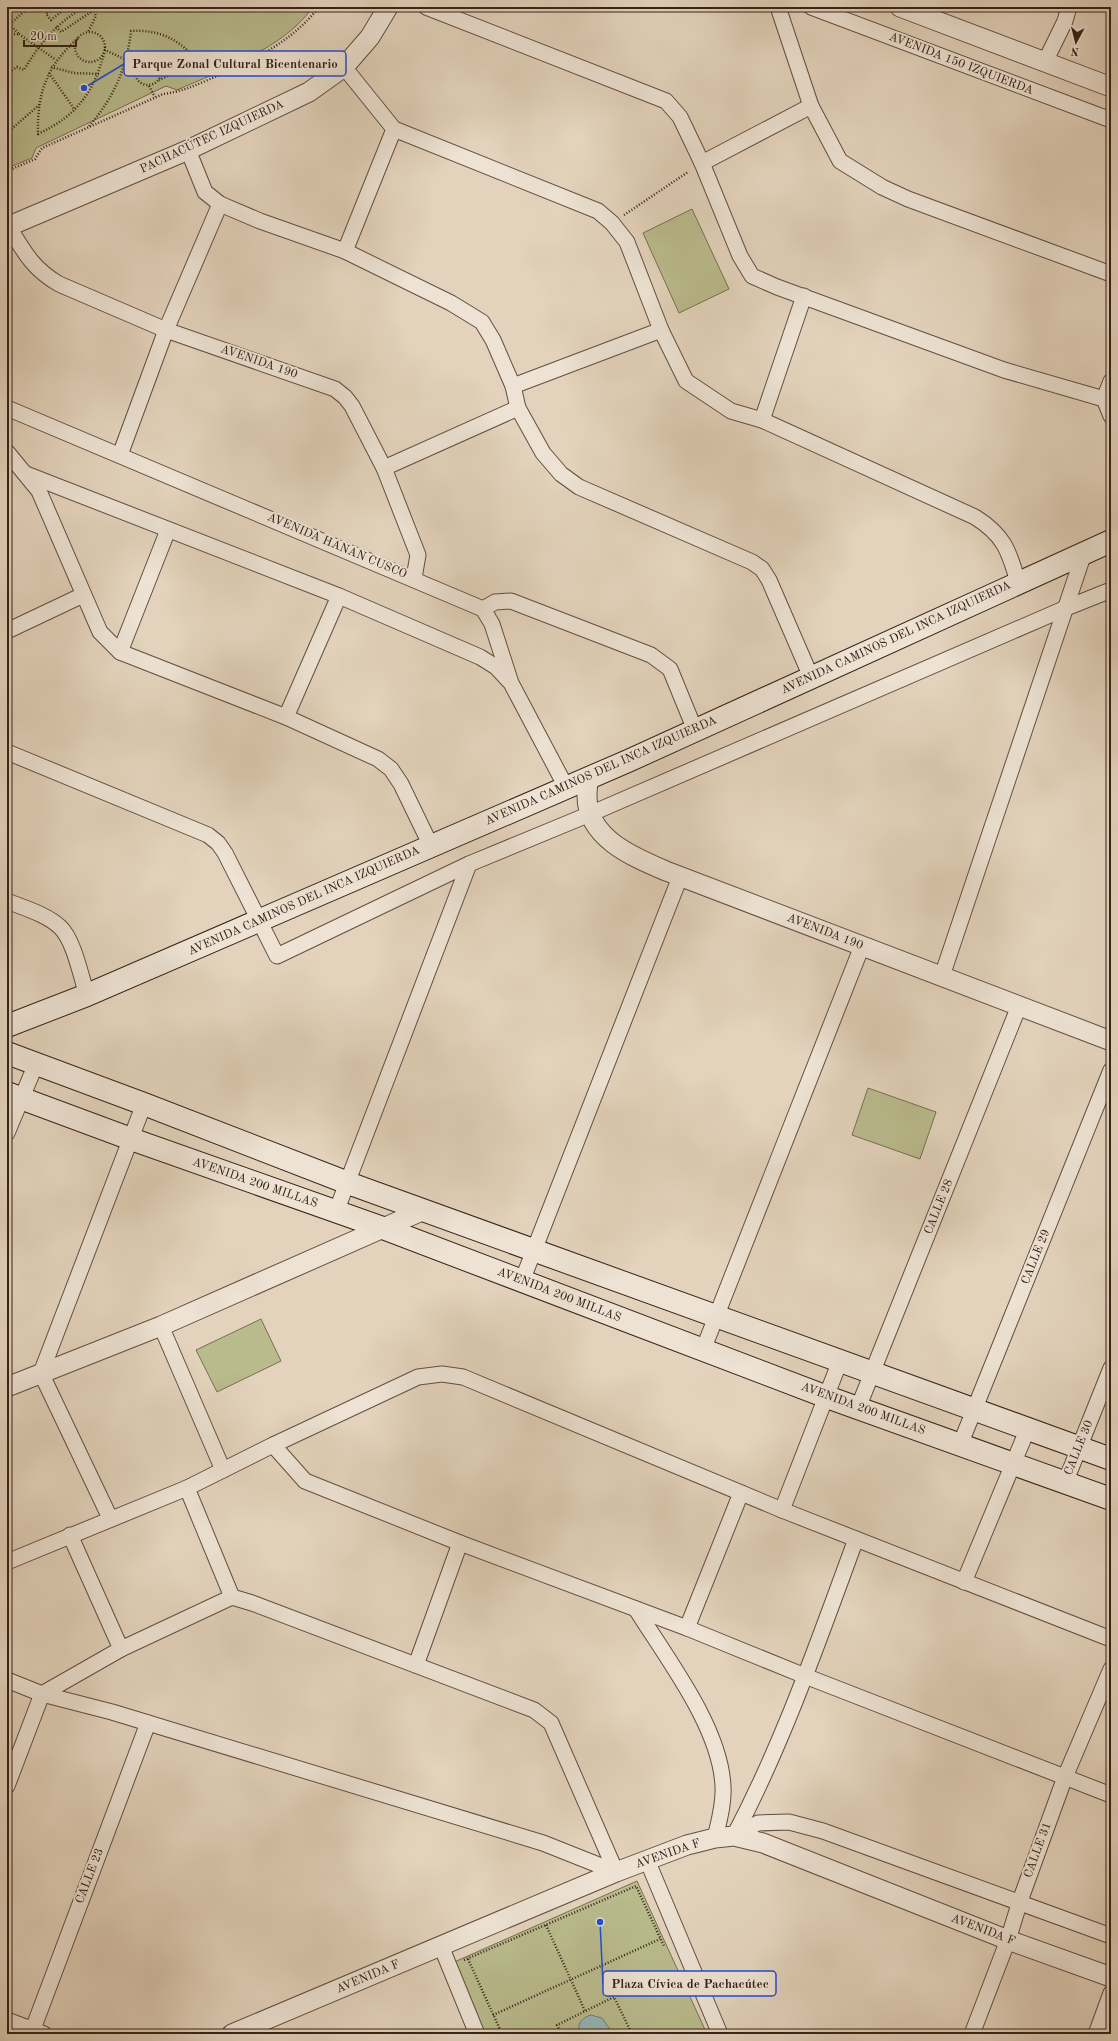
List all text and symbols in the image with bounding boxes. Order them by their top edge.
scale bar [24,22,76,48]
north arrow [1056,22,1096,62]
street label: AVENIDA 150 IZQUIERDA [887,30,1035,97]
text: 20 m [30,31,57,43]
text: N [1070,44,1080,56]
callout: Parque Zonal Cultural Bicentenario [124,51,346,76]
text: Parque Zonal Cultural Bicentenario [132,58,338,71]
street label: PACHACÚTEC IZQUIERDA [136,95,286,176]
street label: AVENIDA 190 [219,343,299,381]
street label: AVENIDA HANAN CUSCO [265,511,409,581]
street label: AVENIDA CAMINOS DEL INCA IZQUIERDA [779,579,1013,697]
street label: AVENIDA CAMINOS DEL INCA IZQUIERDA [483,714,719,828]
street label: AVENIDA CAMINOS DEL INCA IZQUIERDA [186,844,422,958]
street label: AVENIDA 190 [785,912,865,952]
street label: AVENIDA 200 MILLAS [191,1156,319,1210]
street label: CALLE 28 [923,1178,955,1236]
street label: CALLE 29 [1020,1228,1052,1286]
street label: AVENIDA 200 MILLAS [495,1266,623,1324]
street label: AVENIDA 200 MILLAS [799,1381,927,1437]
street label: CALLE 30 [1063,1419,1095,1477]
street label: CALLE 31 [1022,1821,1054,1879]
street label: AVENIDA F [634,1837,702,1871]
street label: CALLE 23 [74,1847,106,1905]
street label: AVENIDA F [949,1912,1017,1948]
street label: AVENIDA F [334,1958,402,1996]
callout: Plaza Cívica de Pachacútec [603,1971,776,1996]
text: Plaza Cívica de Pachacútec [611,1978,769,1991]

